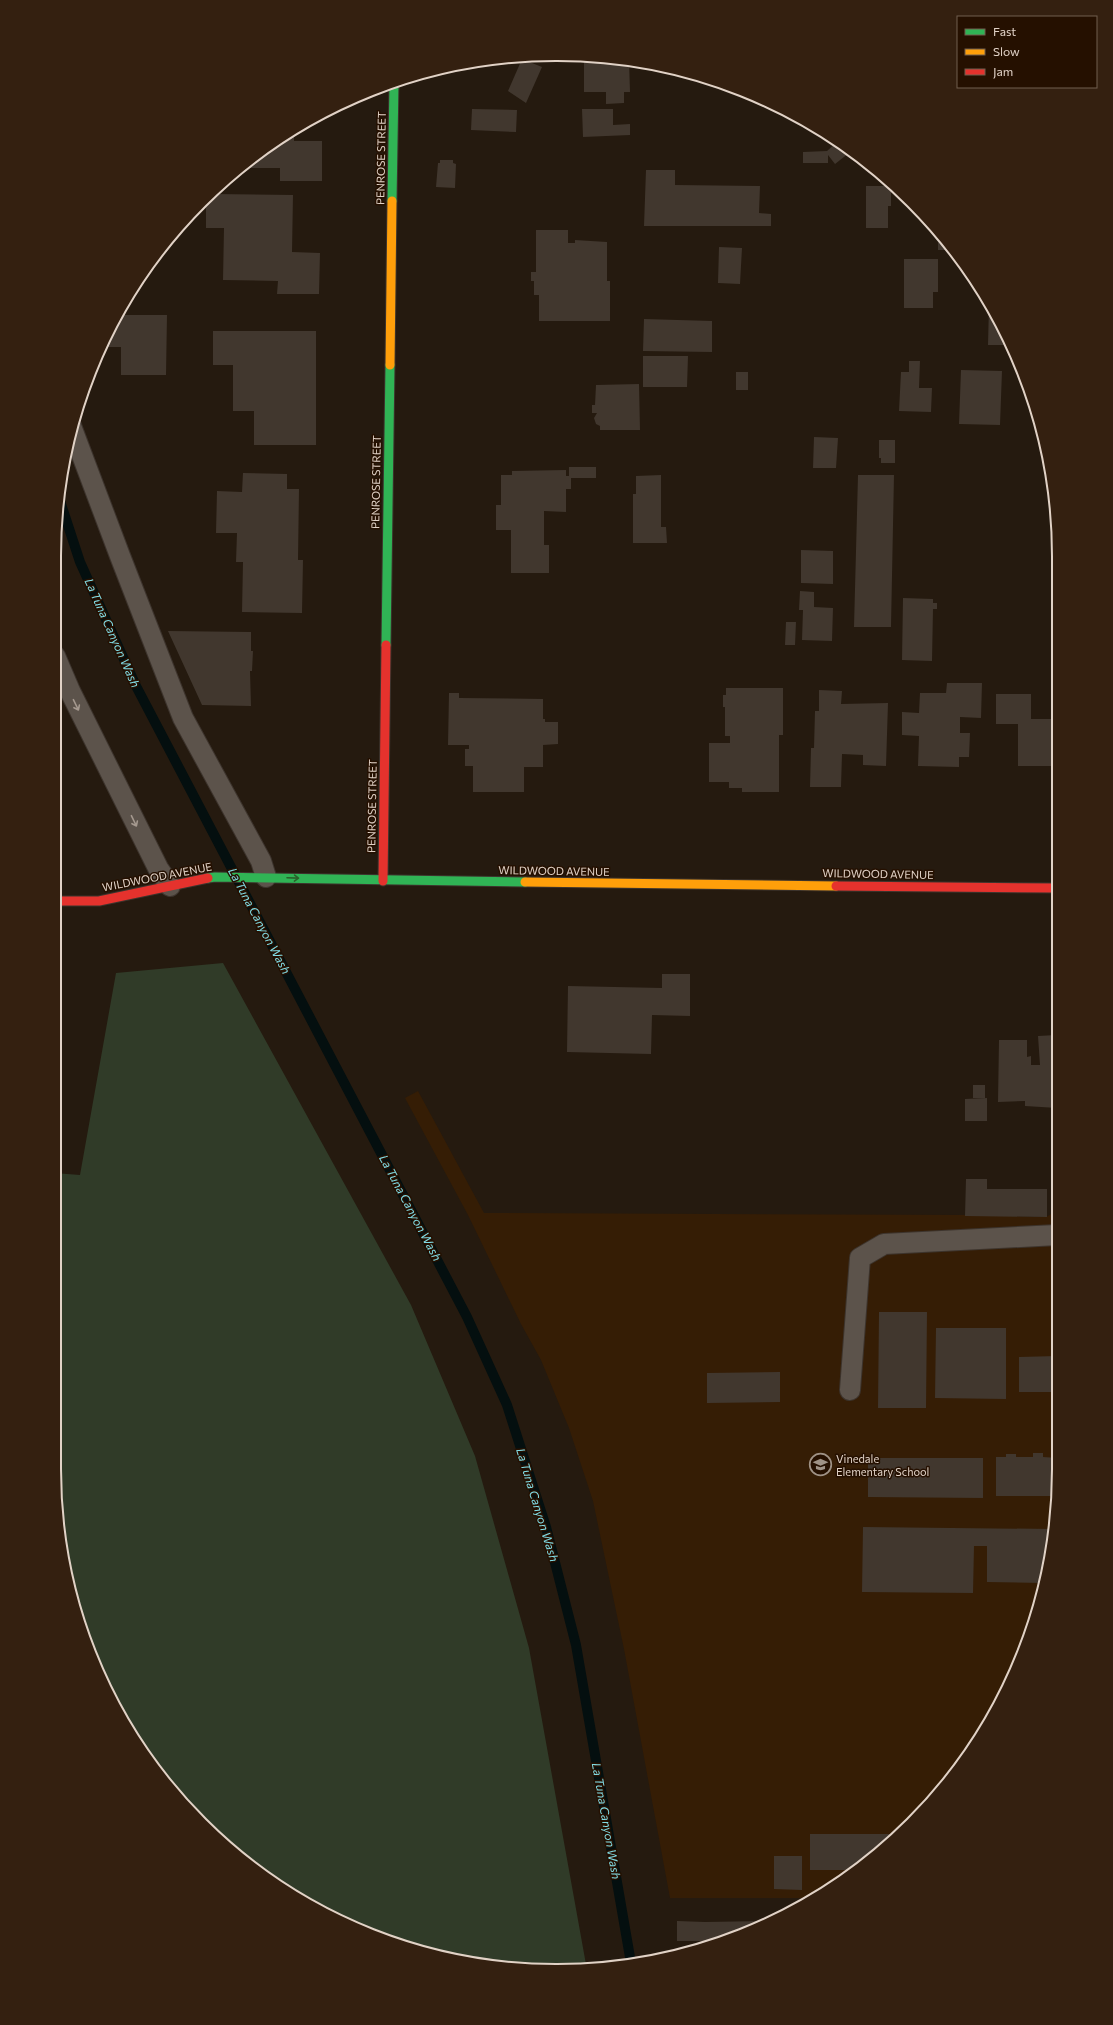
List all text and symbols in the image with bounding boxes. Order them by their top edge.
legend [957,16,1097,88]
text: Fast [993,24,1016,38]
text: Slow [993,44,1020,58]
text: Jam [993,64,1013,79]
street label: PENROSE STREET [373,111,388,205]
street label: PENROSE STREET [368,435,383,529]
water label: La Tuna Canyon Wash [83,576,143,689]
one-way arrow [73,699,81,711]
street label: PENROSE STREET [364,759,379,853]
one-way arrow [131,815,138,827]
street label: WILDWOOD AVENUE [101,860,213,894]
street label: WILDWOOD AVENUE [498,863,610,878]
water label: La Tuna Canyon Wash [226,865,294,976]
street label: WILDWOOD AVENUE [822,866,934,881]
one-way arrow [286,874,299,882]
water label: La Tuna Canyon Wash [377,1152,445,1263]
water label: La Tuna Canyon Wash [514,1446,562,1563]
school or university icon: Vinedale Elementary School [807,1452,833,1478]
place label: Vinedale Elementary School [836,1452,929,1478]
water label: La Tuna Canyon Wash [590,1761,624,1880]

